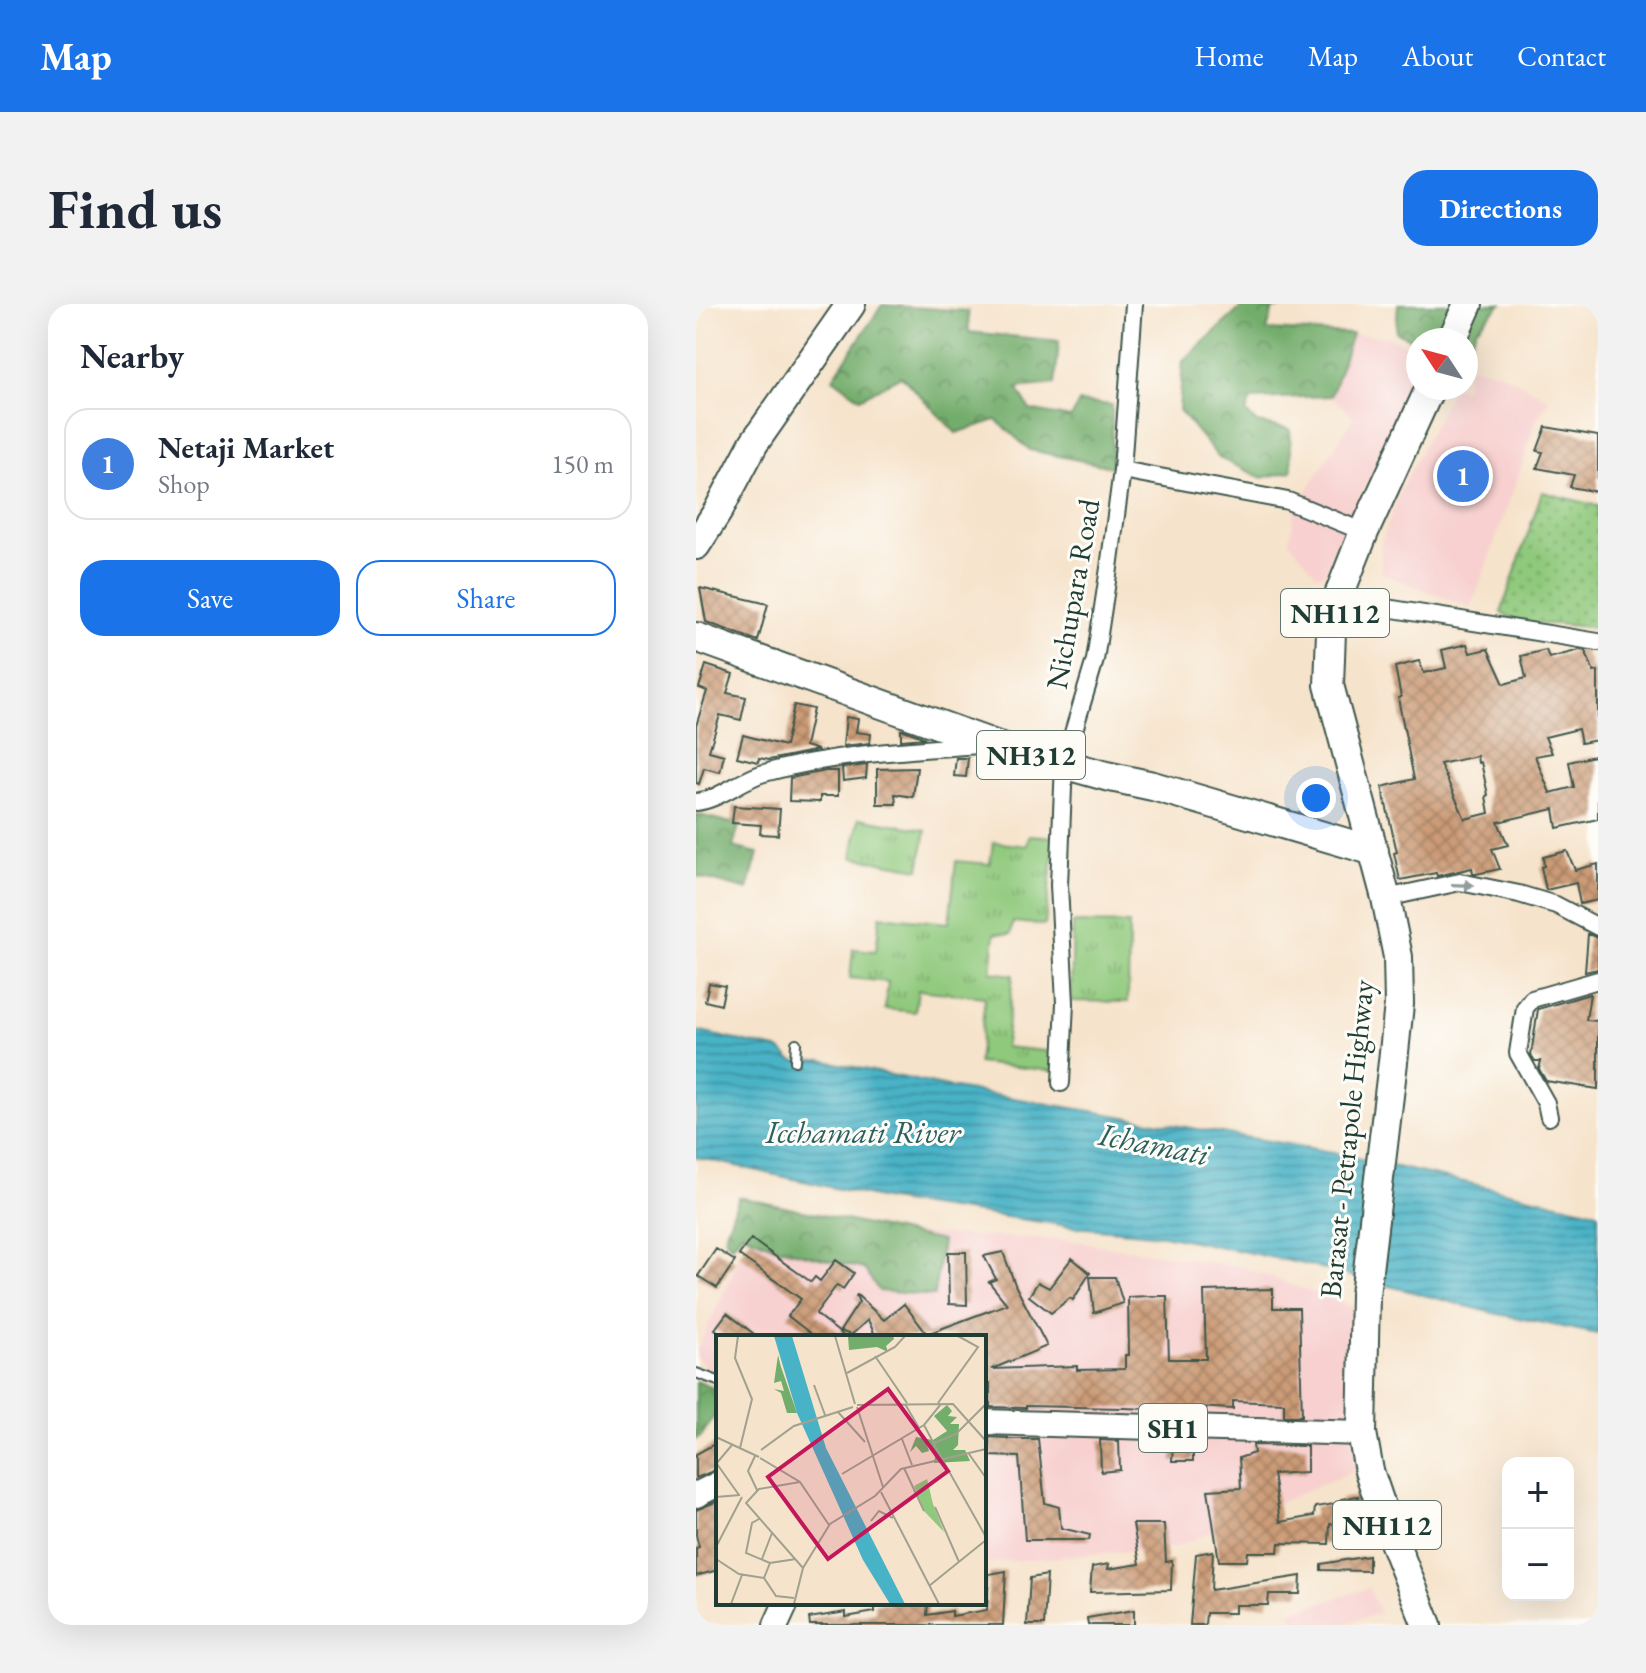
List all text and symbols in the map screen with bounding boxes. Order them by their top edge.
text: Map [40,32,112,81]
text: Home [1194,38,1264,74]
text: Map [1308,38,1358,74]
text: About [1402,38,1473,74]
text: Contact [1517,38,1606,74]
button: Directions [1403,170,1598,246]
text: Find us [48,172,222,245]
north arrow [1406,328,1478,400]
text: Nearby [80,334,184,378]
text: Netaji Market [158,428,334,467]
pin: 1 [1437,446,1489,506]
text: 1 [101,447,115,481]
text: 150 m [551,447,614,481]
text: Shop [158,467,210,501]
street label: Nichupara Road [1037,495,1109,692]
button: Save [80,560,340,636]
button: Share [356,560,616,636]
road number: NH112 [1281,589,1389,637]
road number: NH312 [977,731,1085,779]
your location [1296,778,1336,818]
one-way arrow [1450,879,1476,892]
street label: Barasat - Petrapole Highway [1310,977,1383,1300]
water label: Icchamati River [765,1111,962,1153]
water label: Ichamati [1094,1113,1214,1176]
inset map [716,1335,986,1605]
road number: SH1 [1139,1404,1207,1452]
map controls [1502,1457,1574,1601]
button: + [1502,1457,1574,1529]
road number: NH112 [1333,1501,1441,1549]
button: − [1502,1529,1574,1601]

